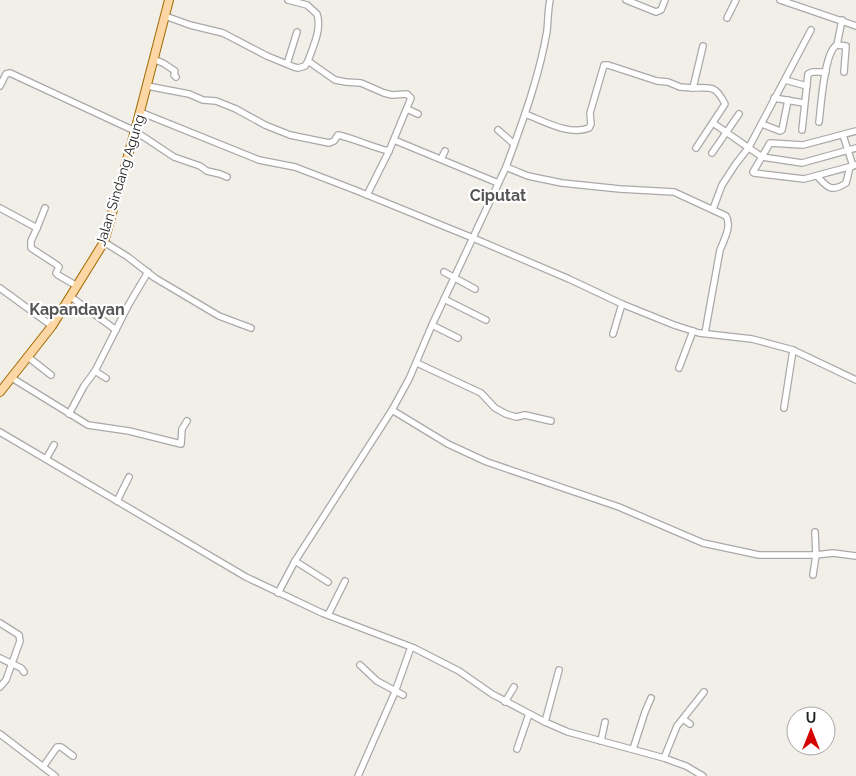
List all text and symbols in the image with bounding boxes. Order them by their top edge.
street label: Jalan Sindang Agung [92,112,148,248]
district label: Ciputat [470,186,526,205]
district label: Kapandayan [29,300,125,319]
north arrow [786,706,836,756]
text: U [806,710,816,726]

